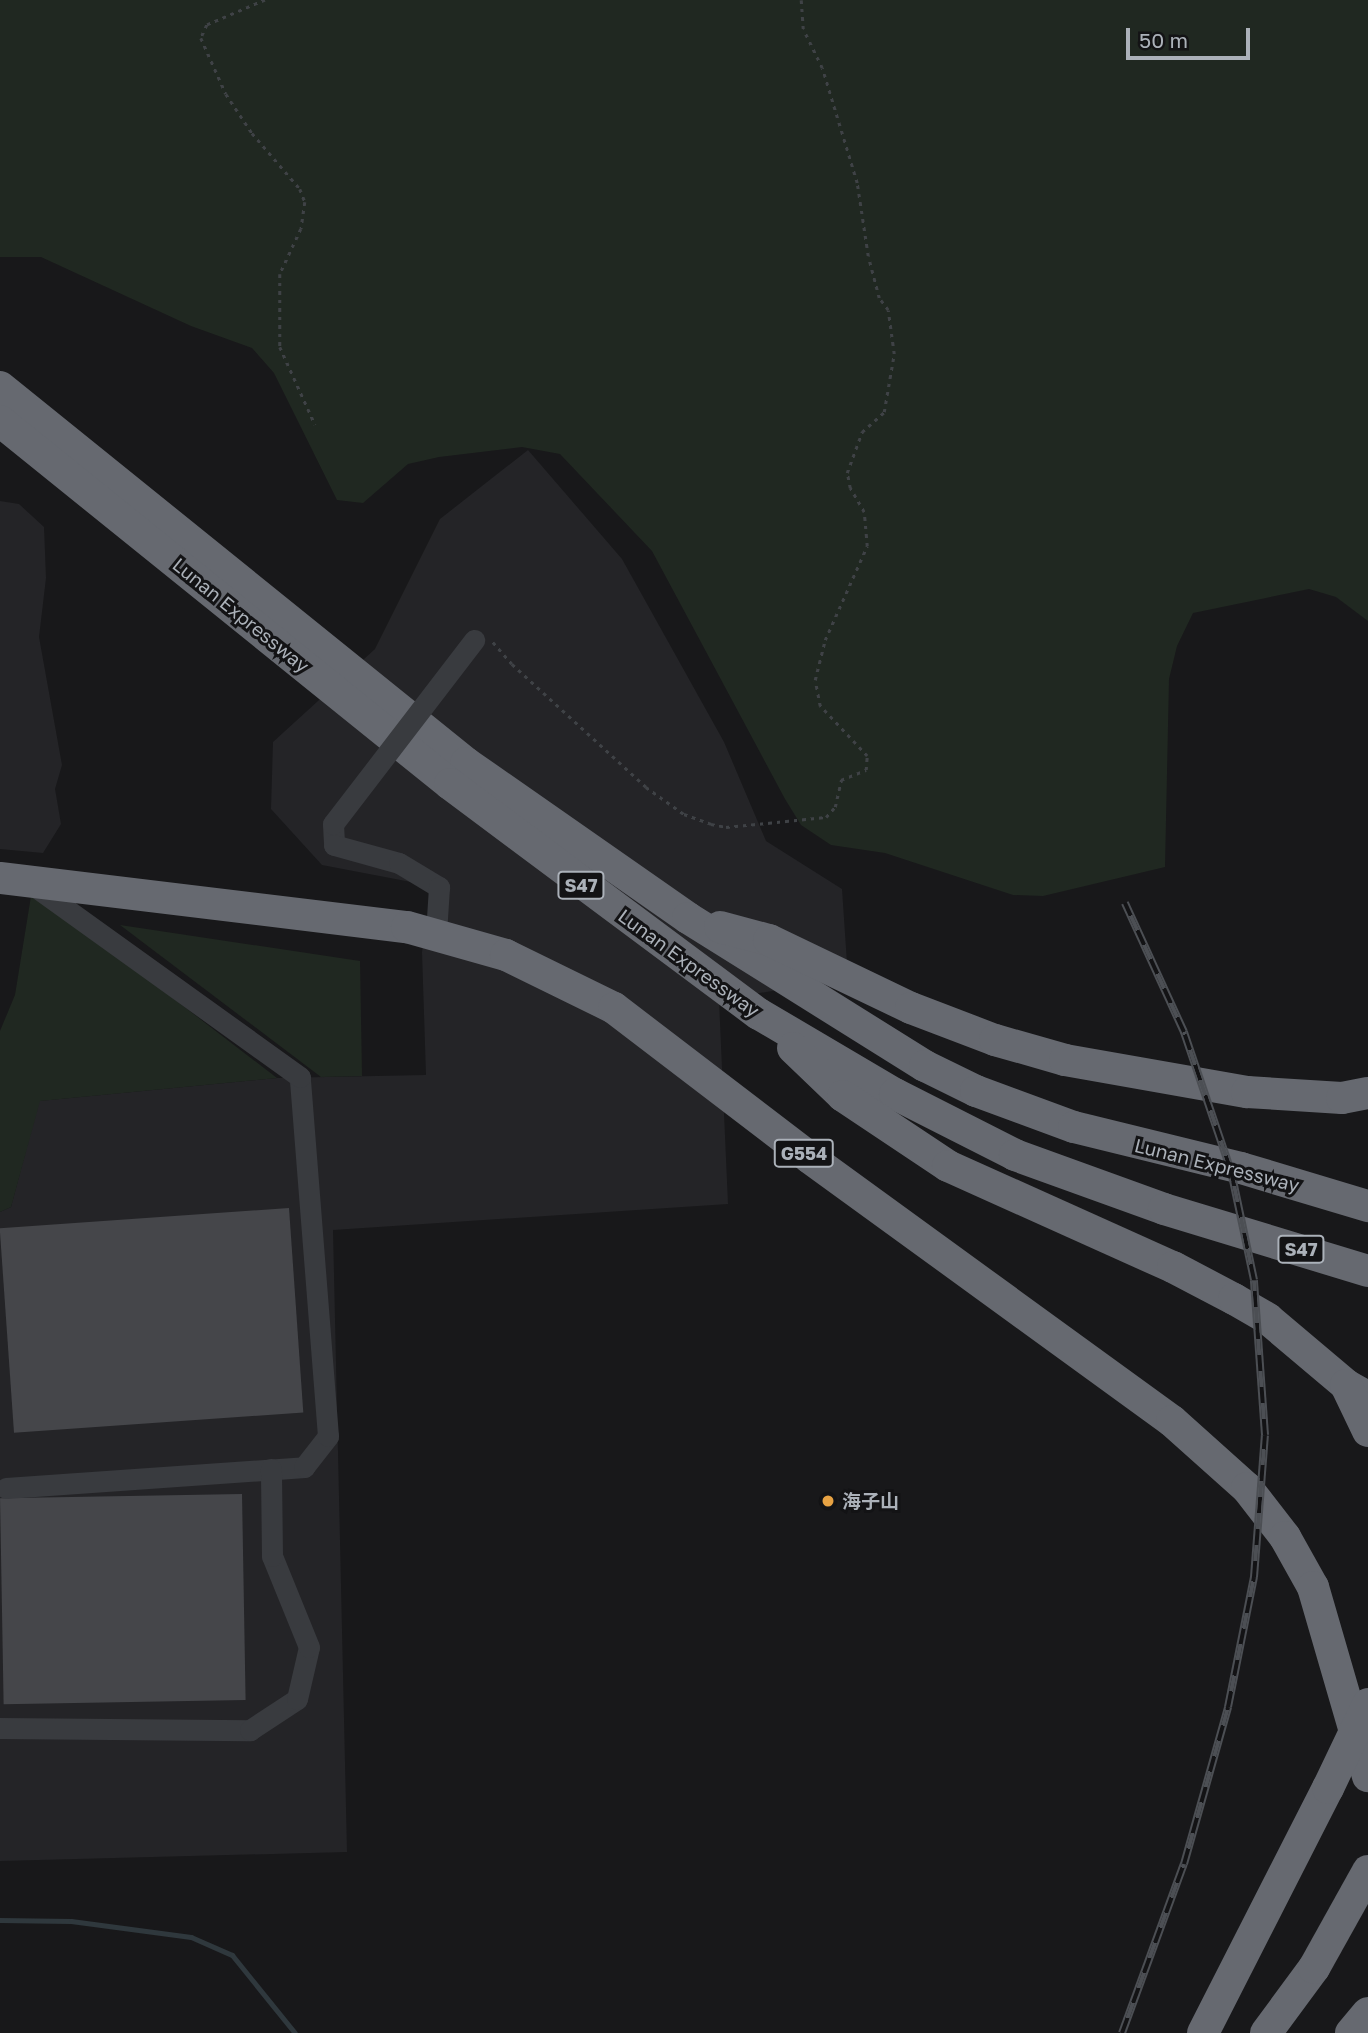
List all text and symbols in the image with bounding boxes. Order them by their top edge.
scale bar [1130,14,1254,58]
text: 50 m [1139,27,1188,53]
street label: Lunan Expressway [168,553,314,677]
road number: S47 [556,870,606,900]
street label: Lunan Expressway [614,904,764,1022]
street label: Lunan Expressway [1132,1134,1302,1196]
road number: G554 [772,1138,836,1168]
road number: S47 [1276,1234,1326,1264]
place label: 海子山 [842,1490,899,1512]
marker: 海子山 [820,1493,836,1509]

